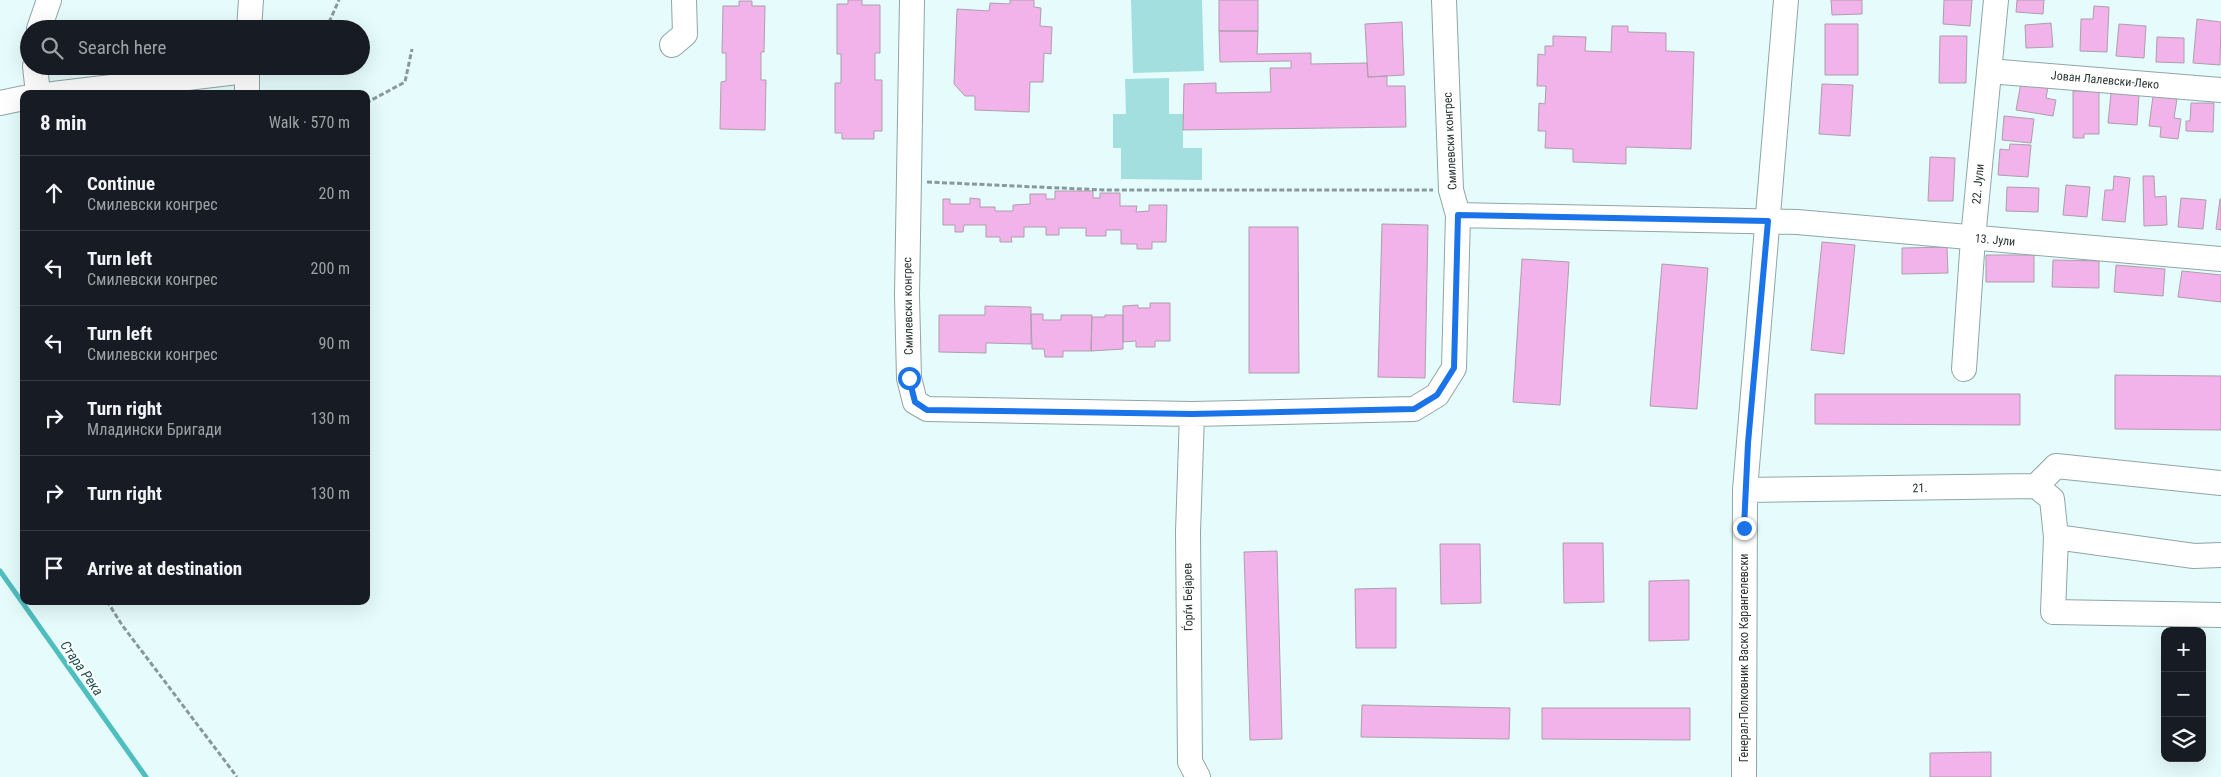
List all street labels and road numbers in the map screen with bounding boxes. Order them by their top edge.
street label: Јован Лалевски-Леко [2050,68,2160,92]
street label: Смилевски конгрес [1440,91,1460,190]
street label: 22. Јули [1969,163,1987,205]
street label: 13. Јули [1974,231,2016,249]
street label: Смилевски конгрес [900,256,916,355]
street label: 21. [1912,481,1928,495]
street label: Генерал-Полковник Васко Карангелевски [1737,554,1751,762]
street label: Ѓорѓи Бејарев [1179,563,1196,631]

